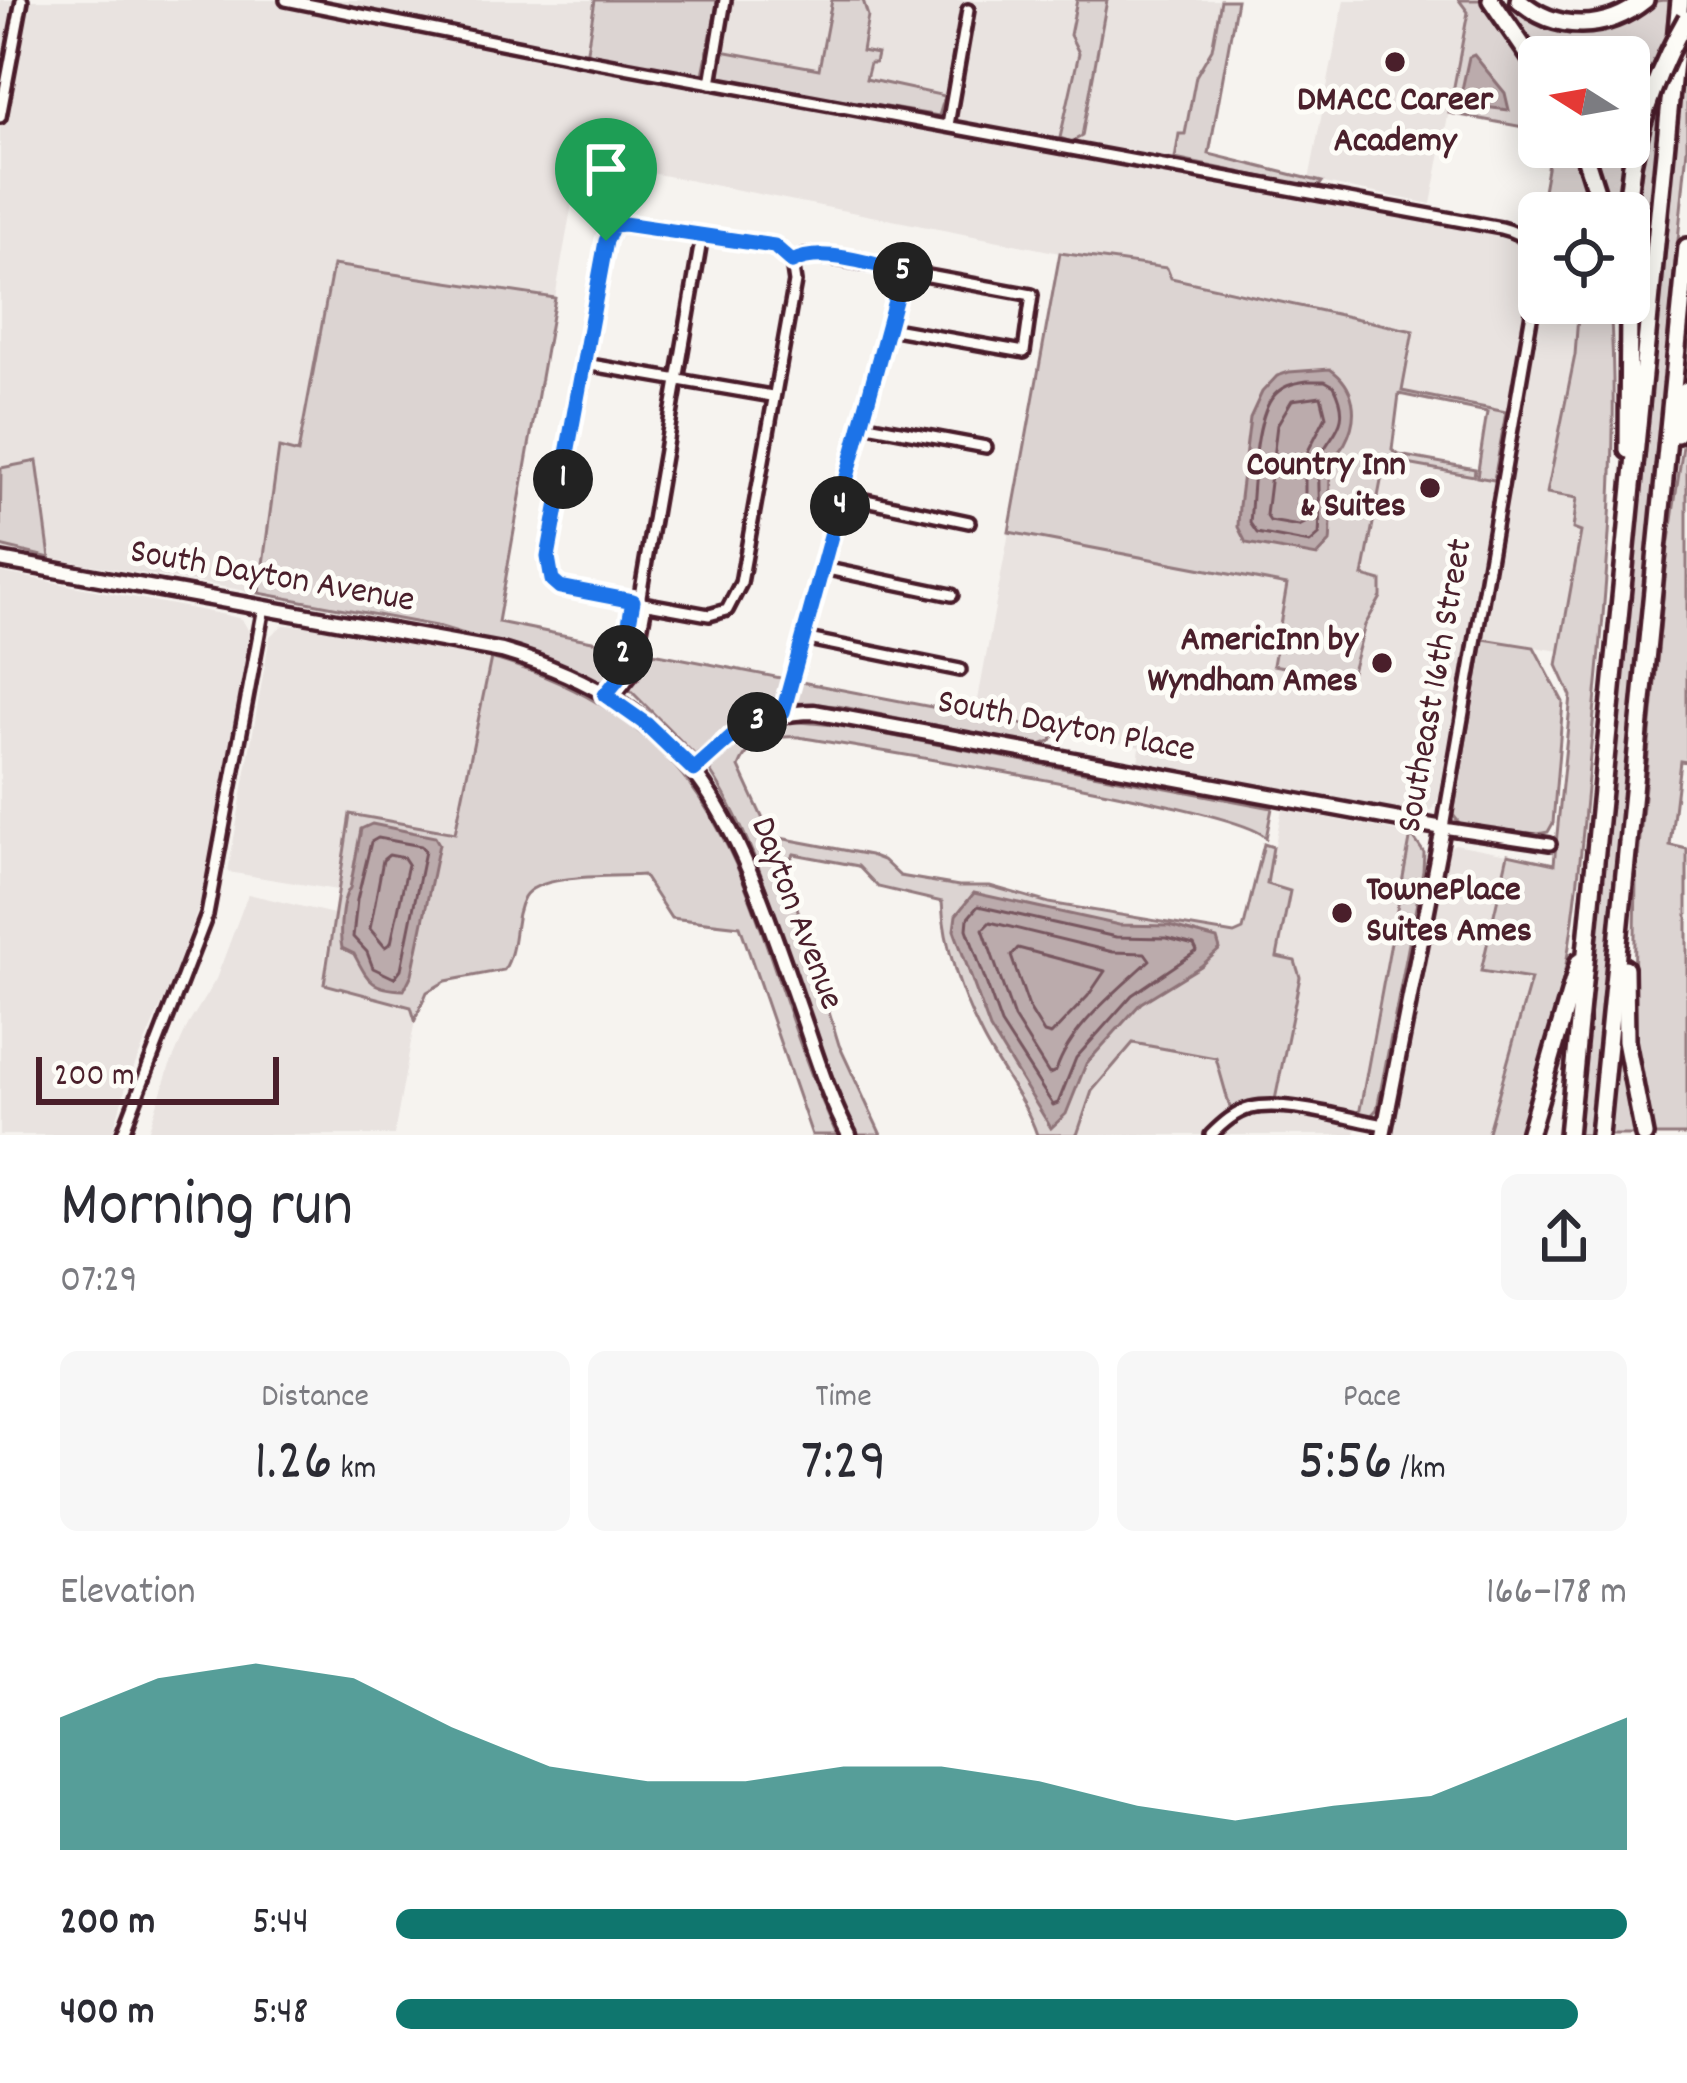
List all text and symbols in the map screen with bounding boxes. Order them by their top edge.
north arrow [1518,36,1650,168]
map controls [1518,36,1650,324]
marker: DMACC Career Academy [1382,49,1408,75]
place label: DMACC Career Academy [1297,76,1494,169]
pin [555,118,657,241]
icon: arrive [573,136,639,202]
button: locate [1518,192,1650,324]
pin: 5 [873,242,933,302]
text: 5 [895,248,911,295]
place label: Country Inn & Suites [1246,441,1406,534]
pin: 1 [533,449,593,509]
text: 1 [559,455,567,502]
marker: Country Inn & Suites [1417,475,1443,501]
pin: 4 [810,476,870,536]
text: 4 [833,482,847,529]
street label: South Dayton Avenue [126,527,418,629]
street label: Southeast 16th Street [1386,535,1488,837]
place label: AmericInn by Wyndham Ames [1148,616,1359,709]
pin: 2 [593,625,653,685]
text: 2 [616,631,630,678]
marker: AmericInn by Wyndham Ames [1369,650,1395,676]
street label: South Dayton Place [933,678,1199,778]
pin: 3 [727,692,787,752]
text: 3 [750,698,764,745]
street label: Dayton Avenue [734,810,856,1018]
place label: TownePlace Suites Ames [1366,866,1532,959]
marker: TownePlace Suites Ames [1329,900,1355,926]
scale bar [36,1051,279,1104]
text: 200 m [54,1054,135,1101]
text: Morning run [60,1163,353,1257]
button: share [1501,1174,1627,1300]
text: 07:29 [60,1255,138,1310]
text: Distance [261,1375,369,1422]
text: Time [815,1375,872,1422]
text: Pace [1343,1375,1401,1422]
text: 1.26 [254,1422,333,1508]
text: 7:29 [800,1422,887,1508]
text: 5:56 [1298,1422,1393,1508]
text: km [333,1447,376,1494]
text: /km [1393,1447,1446,1494]
text: Elevation [60,1567,196,1622]
text: 166–178 m [1486,1567,1627,1622]
text: 200 m [60,1897,155,1952]
text: 5:44 [252,1897,309,1952]
text: 400 m [60,1987,154,2042]
text: 5:48 [252,1987,308,2042]

